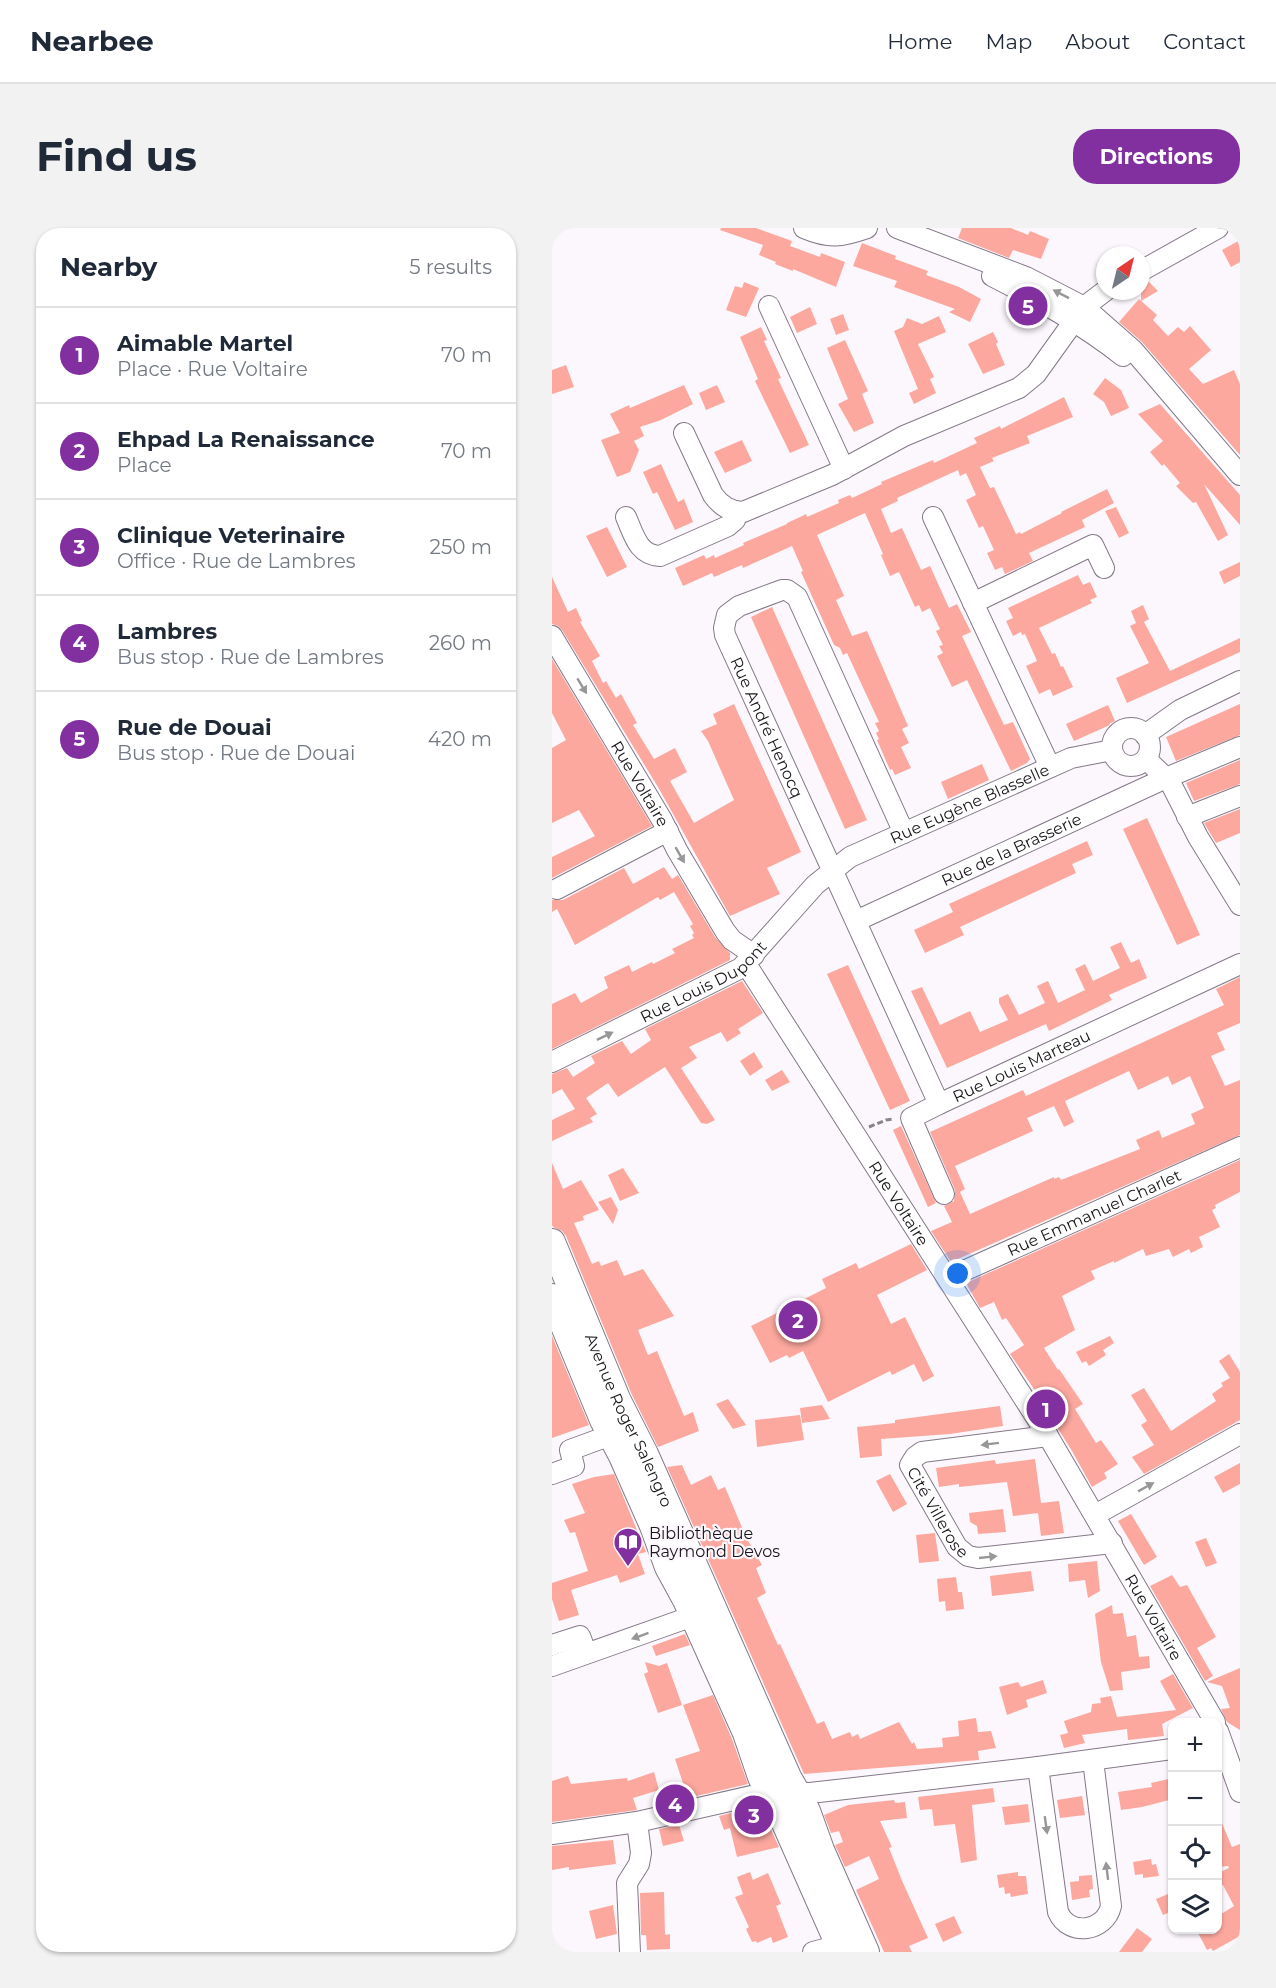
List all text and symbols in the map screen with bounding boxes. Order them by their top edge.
text: Nearbee [30,24,154,58]
text: Home [887,29,952,54]
text: Map [985,29,1032,54]
text: About [1065,29,1130,54]
text: Contact [1163,29,1246,54]
button: Directions [1073,129,1240,184]
text: Find us [36,130,197,182]
north arrow [1096,246,1150,300]
text: Nearby [60,251,157,283]
text: 5 results [409,255,492,279]
pin: 5 [1008,284,1048,328]
one-way arrow [1053,290,1070,299]
text: Aimable Martel [117,330,293,357]
text: 1 [76,343,83,367]
text: 70 m [441,343,492,367]
text: Place · Rue Voltaire [117,357,308,381]
text: Ehpad La Renaissance [117,426,375,453]
text: 2 [74,439,85,463]
text: 70 m [441,439,492,463]
text: Place [117,453,172,477]
text: Clinique Veterinaire [117,522,345,549]
text: 3 [74,535,85,559]
text: 250 m [430,535,492,559]
text: Office · Rue de Lambres [117,549,356,573]
text: Lambres [117,618,217,645]
text: 4 [73,631,86,655]
text: 260 m [429,631,492,655]
text: Bus stop · Rue de Lambres [117,645,384,669]
street label: Rue André Henocq [726,654,807,801]
one-way arrow [577,678,587,695]
text: Rue de Douai [117,714,272,741]
text: 5 [74,727,85,751]
text: 420 m [428,727,492,751]
street label: Rue Voltaire [607,738,673,830]
text: Bus stop · Rue de Douai [117,741,355,765]
street label: Rue Eugène Blasselle [887,760,1052,848]
street label: Rue de la Brasserie [939,809,1084,890]
one-way arrow [675,847,685,864]
street label: Rue Louis Dupont [637,937,771,1027]
street label: Rue Louis Marteau [950,1026,1094,1106]
one-way arrow [596,1032,613,1041]
street label: Rue Voltaire [865,1158,933,1249]
street label: Rue Emmanuel Charlet [1004,1166,1185,1260]
your location [943,1259,972,1288]
pin: 2 [778,1298,818,1342]
street label: Avenue Roger Salengro [581,1331,676,1510]
pin: 1 [1026,1386,1066,1432]
one-way arrow [980,1439,999,1448]
street label: Cité Villerose [903,1464,972,1562]
one-way arrow [1138,1481,1154,1492]
place label: Bibliothèque Raymond Devos [649,1524,780,1561]
library icon: Bibliothèque Raymond Devos [612,1526,644,1568]
one-way arrow [979,1552,998,1562]
street label: Rue Voltaire [1121,1571,1186,1664]
one-way arrow [631,1631,649,1641]
map controls [1168,1718,1222,1934]
button: + [1168,1718,1222,1772]
button: − [1168,1772,1222,1826]
pin: 4 [656,1782,694,1826]
pin: 3 [734,1792,774,1838]
one-way arrow [1042,1815,1051,1834]
button: locate [1168,1826,1222,1880]
one-way arrow [1103,1861,1112,1880]
button: layers [1168,1880,1222,1934]

